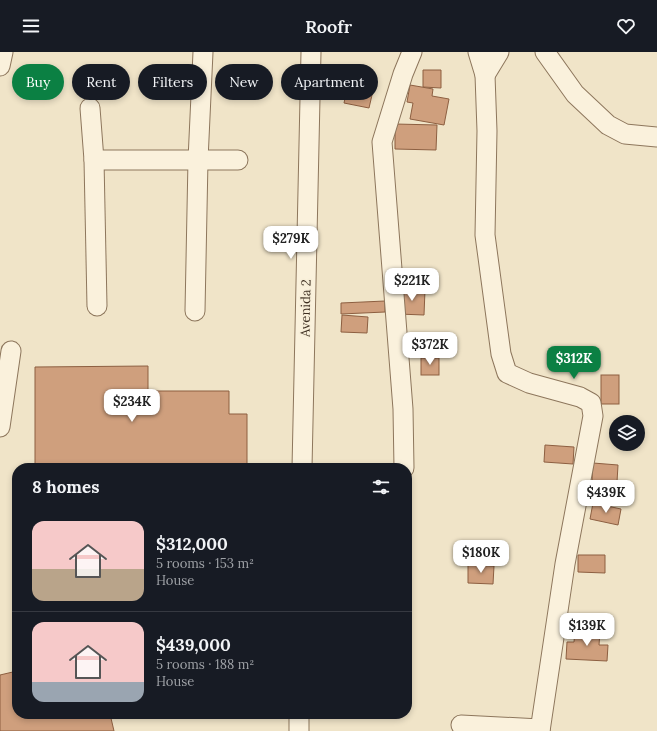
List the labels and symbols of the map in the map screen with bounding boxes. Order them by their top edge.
pin: $279K [263,226,319,260]
pin: $221K [384,268,440,302]
street label: Avenida 2 [296,279,315,338]
pin: $372K [402,332,458,366]
pin: $312K [546,346,602,380]
pin: $234K [104,389,160,423]
pin: $439K [578,480,634,514]
pin: $180K [453,540,509,574]
pin: $139K [559,613,615,647]

